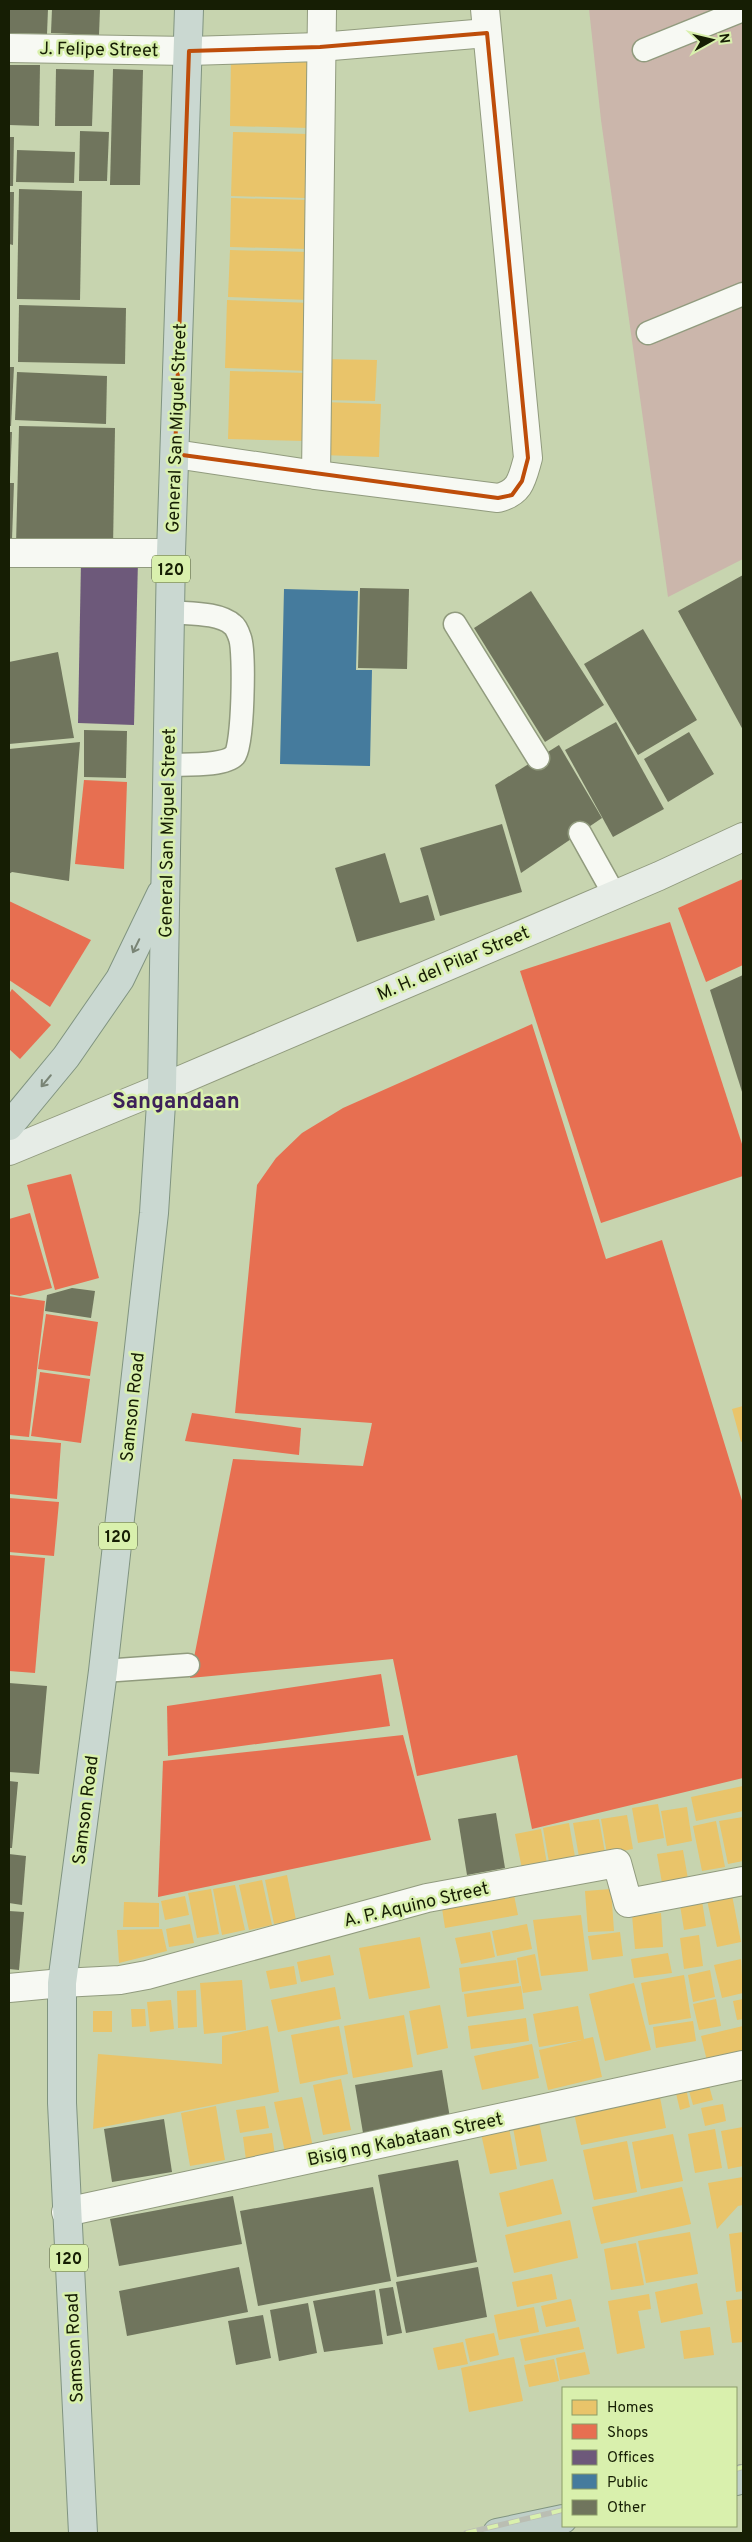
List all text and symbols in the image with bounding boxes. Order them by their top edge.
north arrow [687,15,737,65]
text: N [714,32,733,45]
street label: J. Felipe Street [39,38,159,63]
street label: General San Miguel Street [162,323,193,533]
road number: 120 [152,556,190,582]
street label: General San Miguel Street [155,728,182,938]
street label: M. H. del Pilar Street [374,922,533,1007]
one-way arrow [131,938,141,953]
one-way arrow [41,1074,52,1087]
district label: Sangandaan [112,1089,240,1116]
street label: Samson Road [116,1351,151,1463]
road number: 120 [99,1522,137,1550]
street label: Samson Road [68,1754,105,1866]
street label: A. P. Aquino Street [342,1878,491,1933]
street label: Bisig ng Kabataan Street [306,2109,505,2172]
road number: 120 [50,2244,88,2272]
street label: Samson Road [61,2292,90,2403]
legend [562,2387,737,2527]
text: Homes [607,2399,654,2418]
text: Shops [607,2424,648,2443]
text: Offices [607,2449,654,2468]
text: Public [607,2474,648,2493]
text: Other [607,2499,646,2518]

